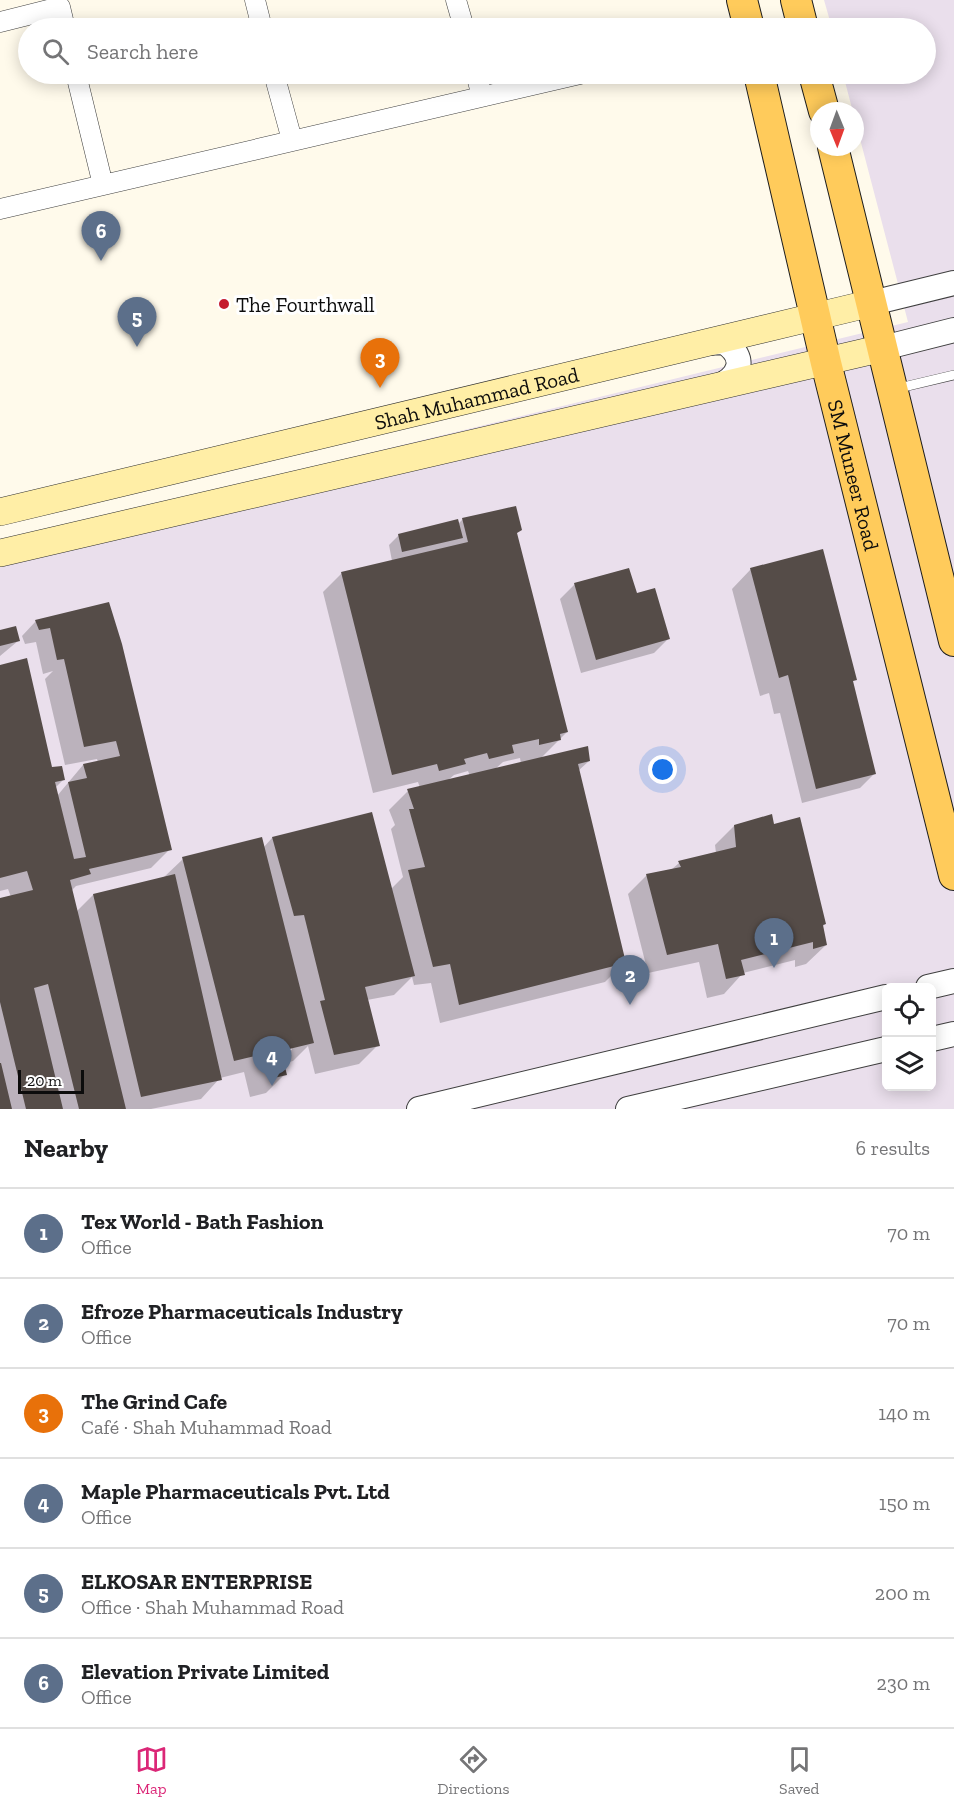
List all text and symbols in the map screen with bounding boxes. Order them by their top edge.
search box [18,18,936,84]
icon: search [39,35,72,68]
text: Search here [87,38,198,65]
north arrow [810,102,864,156]
pin: 6 [82,212,120,261]
place label: The Fourthwall [236,292,375,317]
marker: The Fourthwall [217,297,231,311]
pin: 5 [118,298,156,347]
pin: 3 [360,338,400,388]
street label: Shah Muhammad Road [372,361,582,434]
street label: SM Muneer Road [823,397,885,553]
your location [648,755,677,784]
pin: 1 [754,918,794,968]
pin: 2 [610,956,650,1005]
map controls [882,983,936,1091]
button: locate [882,983,936,1037]
pin: 4 [252,1036,292,1086]
button: layers [882,1037,936,1091]
scale bar [18,1067,84,1094]
text: 20 m [27,1071,62,1090]
text: Nearby [24,1132,108,1164]
text: 6 results [856,1136,930,1160]
text: Tex World - Bath Fashion [81,1208,324,1235]
text: 1 [39,1221,48,1245]
text: 70 m [887,1221,930,1245]
text: Office [81,1235,132,1259]
text: Efroze Pharmaceuticals Industry [81,1298,403,1325]
text: 2 [38,1311,49,1335]
text: 70 m [887,1311,930,1335]
text: Office [81,1325,132,1349]
text: The Grind Cafe [81,1388,227,1415]
text: 3 [38,1401,49,1425]
text: 140 m [878,1401,930,1425]
text: Café · Shah Muhammad Road [81,1415,332,1439]
text: Maple Pharmaceuticals Pvt. Ltd [81,1478,390,1505]
text: 4 [38,1491,49,1515]
text: 150 m [879,1491,930,1515]
text: Office [81,1505,132,1529]
text: ELKOSAR ENTERPRISE [81,1568,312,1595]
text: 5 [38,1581,49,1605]
text: 200 m [875,1581,930,1605]
text: Office · Shah Muhammad Road [81,1595,344,1619]
text: Elevation Private Limited [81,1658,329,1685]
text: 6 [38,1671,49,1695]
text: 230 m [877,1671,930,1695]
text: Office [81,1685,132,1709]
tab: Map [135,1743,168,1798]
tab: Directions [437,1743,510,1798]
tab: Saved [779,1743,819,1798]

